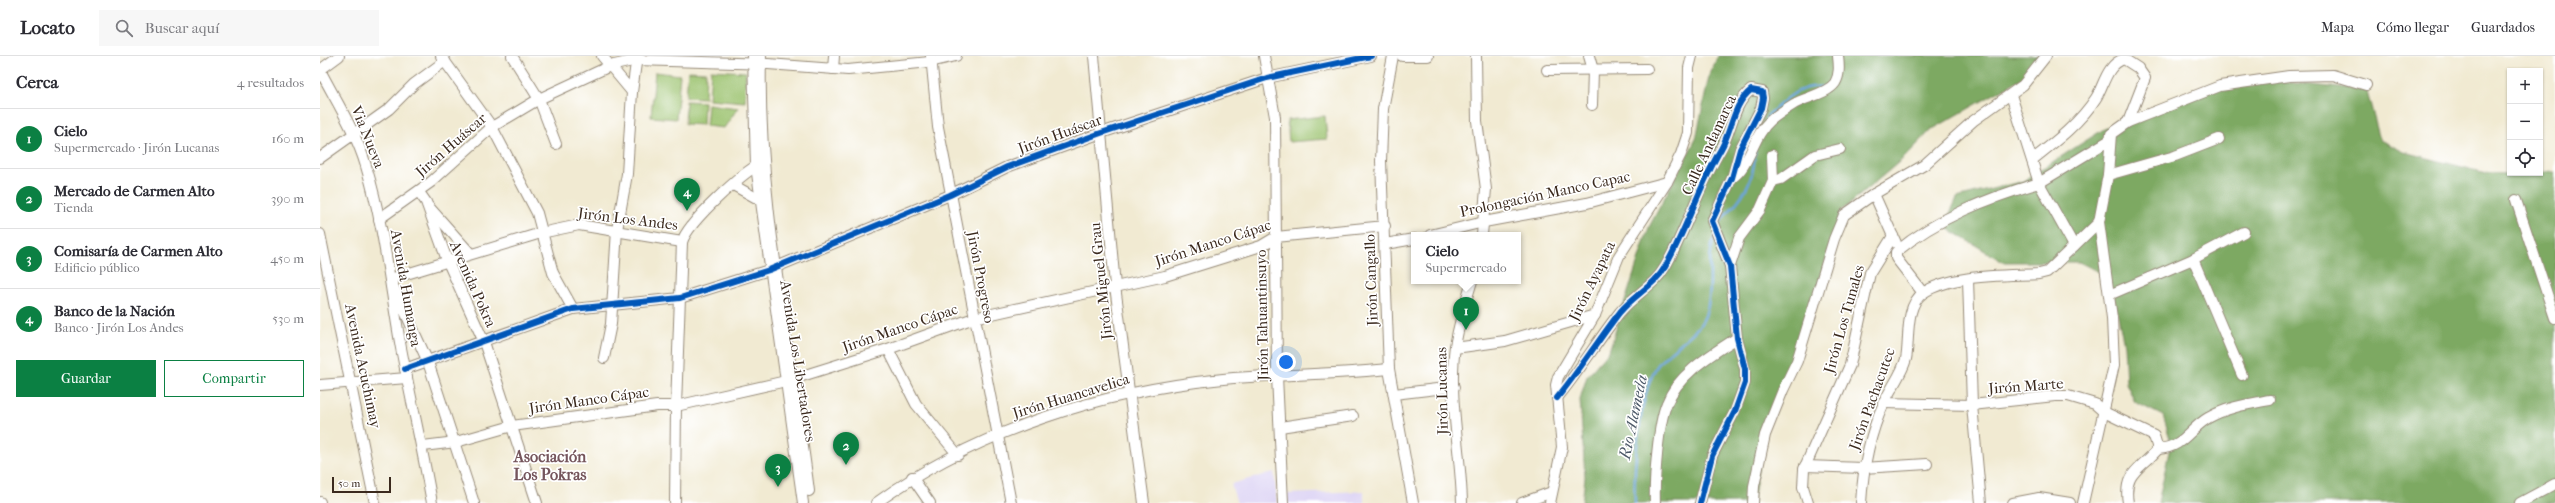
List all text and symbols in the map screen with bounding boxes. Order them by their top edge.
search box [99,10,379,46]
text: Locato [20,17,75,39]
icon: search [113,17,135,39]
text: Buscar aquí [145,19,219,37]
text: Mapa [2321,19,2354,36]
text: Cómo llegar [2376,19,2449,36]
text: Guardados [2471,19,2535,36]
map controls [2507,68,2543,176]
button: + [2507,68,2543,104]
text: Cerca [16,72,58,92]
text: 4 resultados [237,75,304,90]
street label: Calle Andamarca [1678,91,1741,198]
street label: Via Nueva [347,102,389,172]
button: − [2507,104,2543,140]
street label: Jirón Huáscar [411,109,491,181]
street label: Jirón Huáscar [1015,110,1105,158]
text: Cielo [54,122,87,140]
text: 1 [27,131,31,146]
text: 160 m [272,131,304,146]
text: Supermercado · Jirón Lucanas [54,140,219,155]
button: locate [2507,140,2543,176]
street label: Prolongación Manco Capac [1458,167,1632,221]
pin: 4 [674,178,700,211]
text: Mercado de Carmen Alto [54,182,215,200]
text: 2 [26,191,32,206]
text: 390 m [271,191,304,206]
text: Tienda [54,200,93,215]
street label: Jirón Los Andes [576,204,679,234]
street label: Jirón Manco Cápac [1152,216,1274,271]
street label: Jirón Miguel Grau [1086,221,1116,341]
street label: Avenida Humanga [387,227,425,349]
street label: Jirón Progreso [963,228,999,325]
popup [1411,232,1521,284]
street label: Jirón Cangallo [1360,233,1382,327]
street label: Avenida Pokra [446,237,501,331]
street label: Jirón Ayapata [1564,237,1620,325]
text: Comisaría de Carmen Alto [54,242,223,260]
text: Cielo [1425,242,1459,260]
street label: Jirón Tahuantinsuyo [1252,249,1272,382]
text: 3 [26,251,32,266]
text: 450 m [270,251,304,266]
text: Edificio público [54,260,140,275]
text: Supermercado [1425,260,1507,275]
street label: Jirón Los Tunales [1820,262,1868,376]
street label: Avenida Los Libertadores [776,278,820,443]
pin: 1 [1453,297,1479,330]
street label: Jirón Manco Cápac [839,300,961,357]
street label: Avenida Acuchimay [341,301,385,431]
text: Banco de la Nación [54,302,175,320]
text: 4 [25,311,33,326]
text: 530 m [272,311,304,326]
text: Banco · Jirón Los Andes [54,320,184,335]
street label: Jirón Pachacutec [1845,345,1899,454]
street label: Jirón Lucanas [1432,346,1452,436]
your location [1276,352,1296,372]
button: Guardar [16,360,156,397]
button: Compartir [164,360,304,397]
street label: Jirón Huancavelica [1009,369,1133,423]
water label: Rio Alameda [1615,373,1651,462]
street label: Jirón Marte [1987,374,2065,398]
street label: Jirón Manco Cápac [527,383,651,417]
pin: 2 [833,432,859,465]
district label: Asociación Los Pokras [513,447,587,484]
pin: 3 [765,454,791,487]
scale bar [332,475,391,494]
text: 50 m [338,477,360,490]

